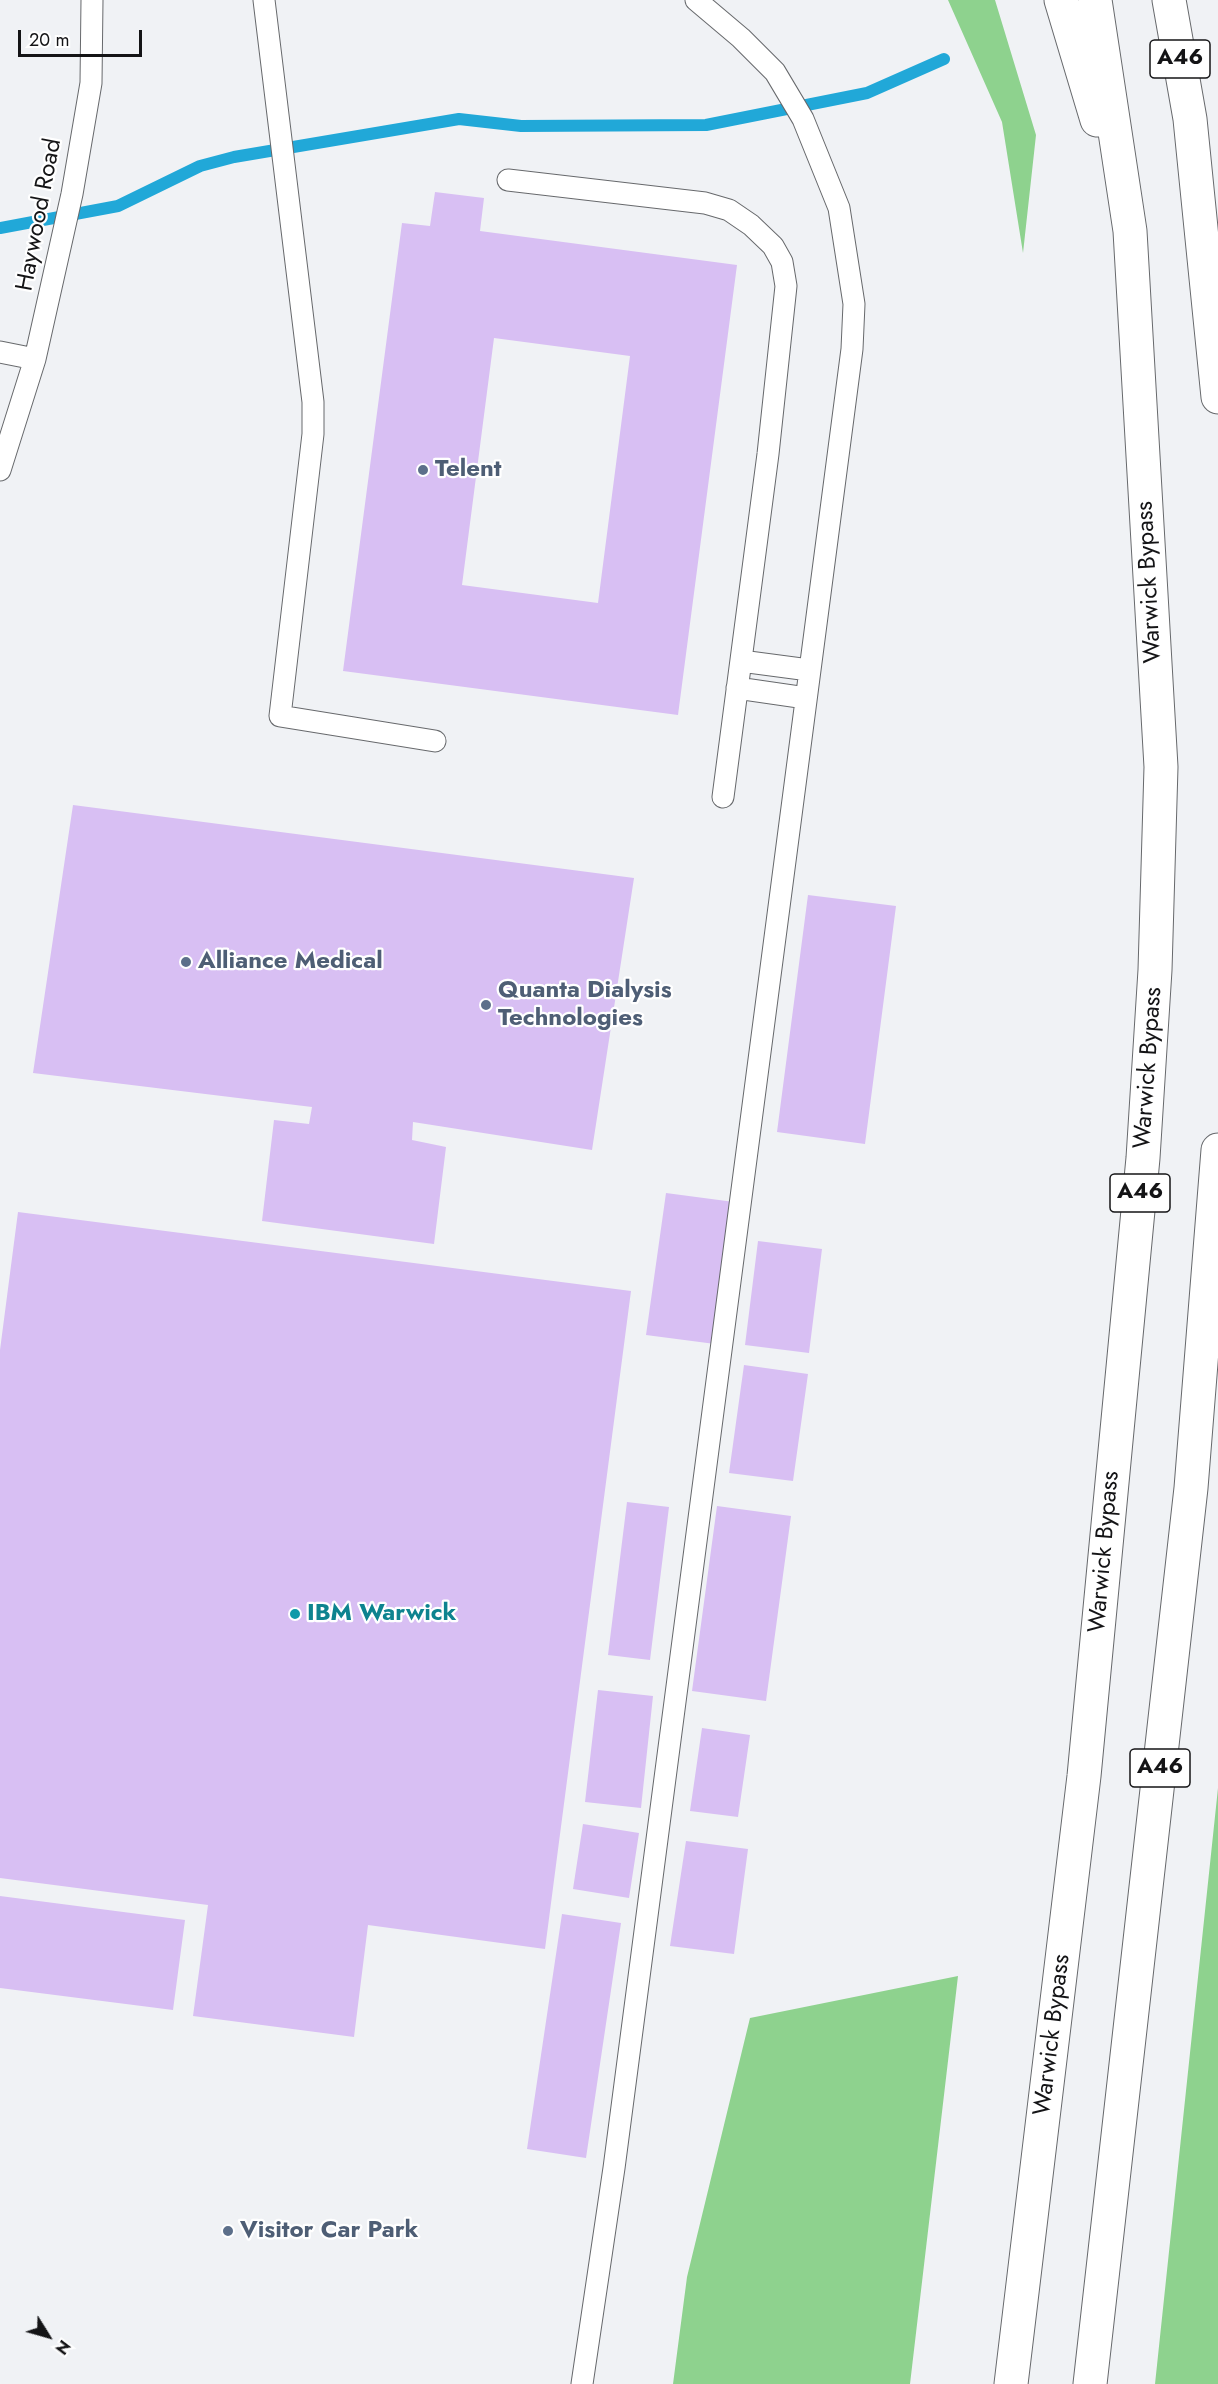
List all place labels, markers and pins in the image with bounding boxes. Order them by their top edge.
place label: Telent [435,456,501,484]
marker: Telent [416,463,430,477]
place label: Alliance Medical [198,948,383,976]
marker: Alliance Medical [179,955,193,969]
place label: Quanta Dialysis Technologies [498,977,672,1033]
marker: Quanta Dialysis Technologies [479,998,493,1012]
place label: IBM Warwick [307,1600,456,1628]
marker: IBM Warwick [288,1607,302,1621]
place label: Visitor Car Park [240,2217,418,2245]
marker: Visitor Car Park [221,2224,235,2238]

